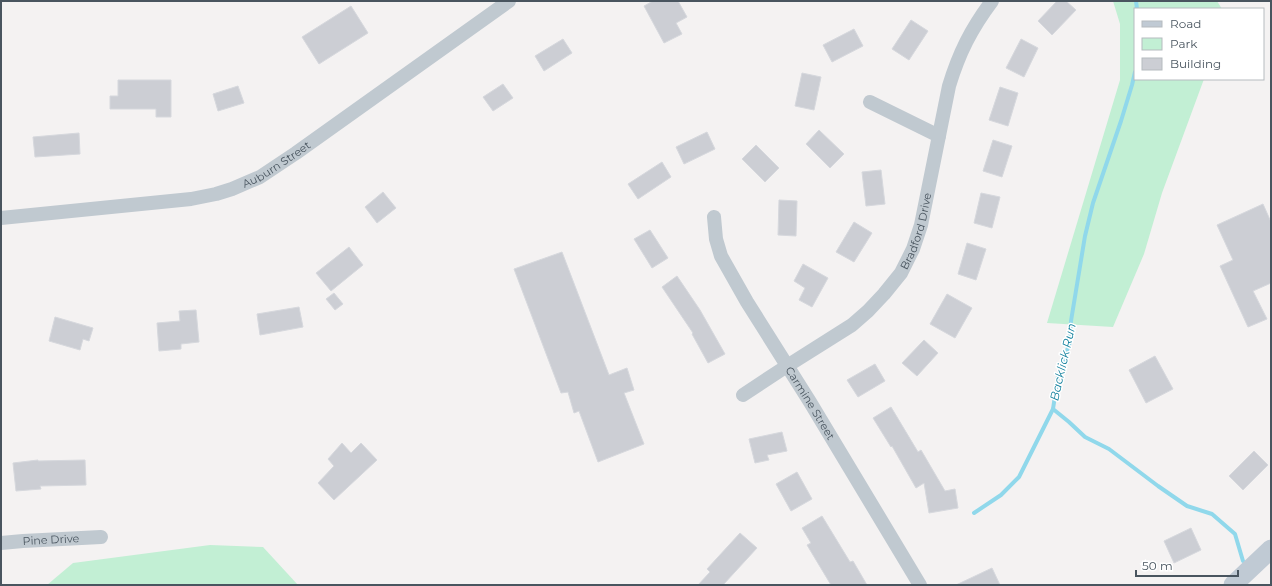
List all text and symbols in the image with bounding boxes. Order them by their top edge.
legend [1134,8,1264,80]
text: Road [1170,16,1201,31]
text: Park [1170,36,1198,51]
text: Building [1170,56,1221,71]
street label: Auburn Street [240,138,314,191]
street label: Bradford Drive [897,191,934,272]
water label: Backlick Run [1046,322,1079,402]
street label: Carmine Street [782,364,838,443]
street label: Pine Drive [22,531,80,548]
scale bar [1136,552,1238,578]
text: 50 m [1142,558,1173,573]

